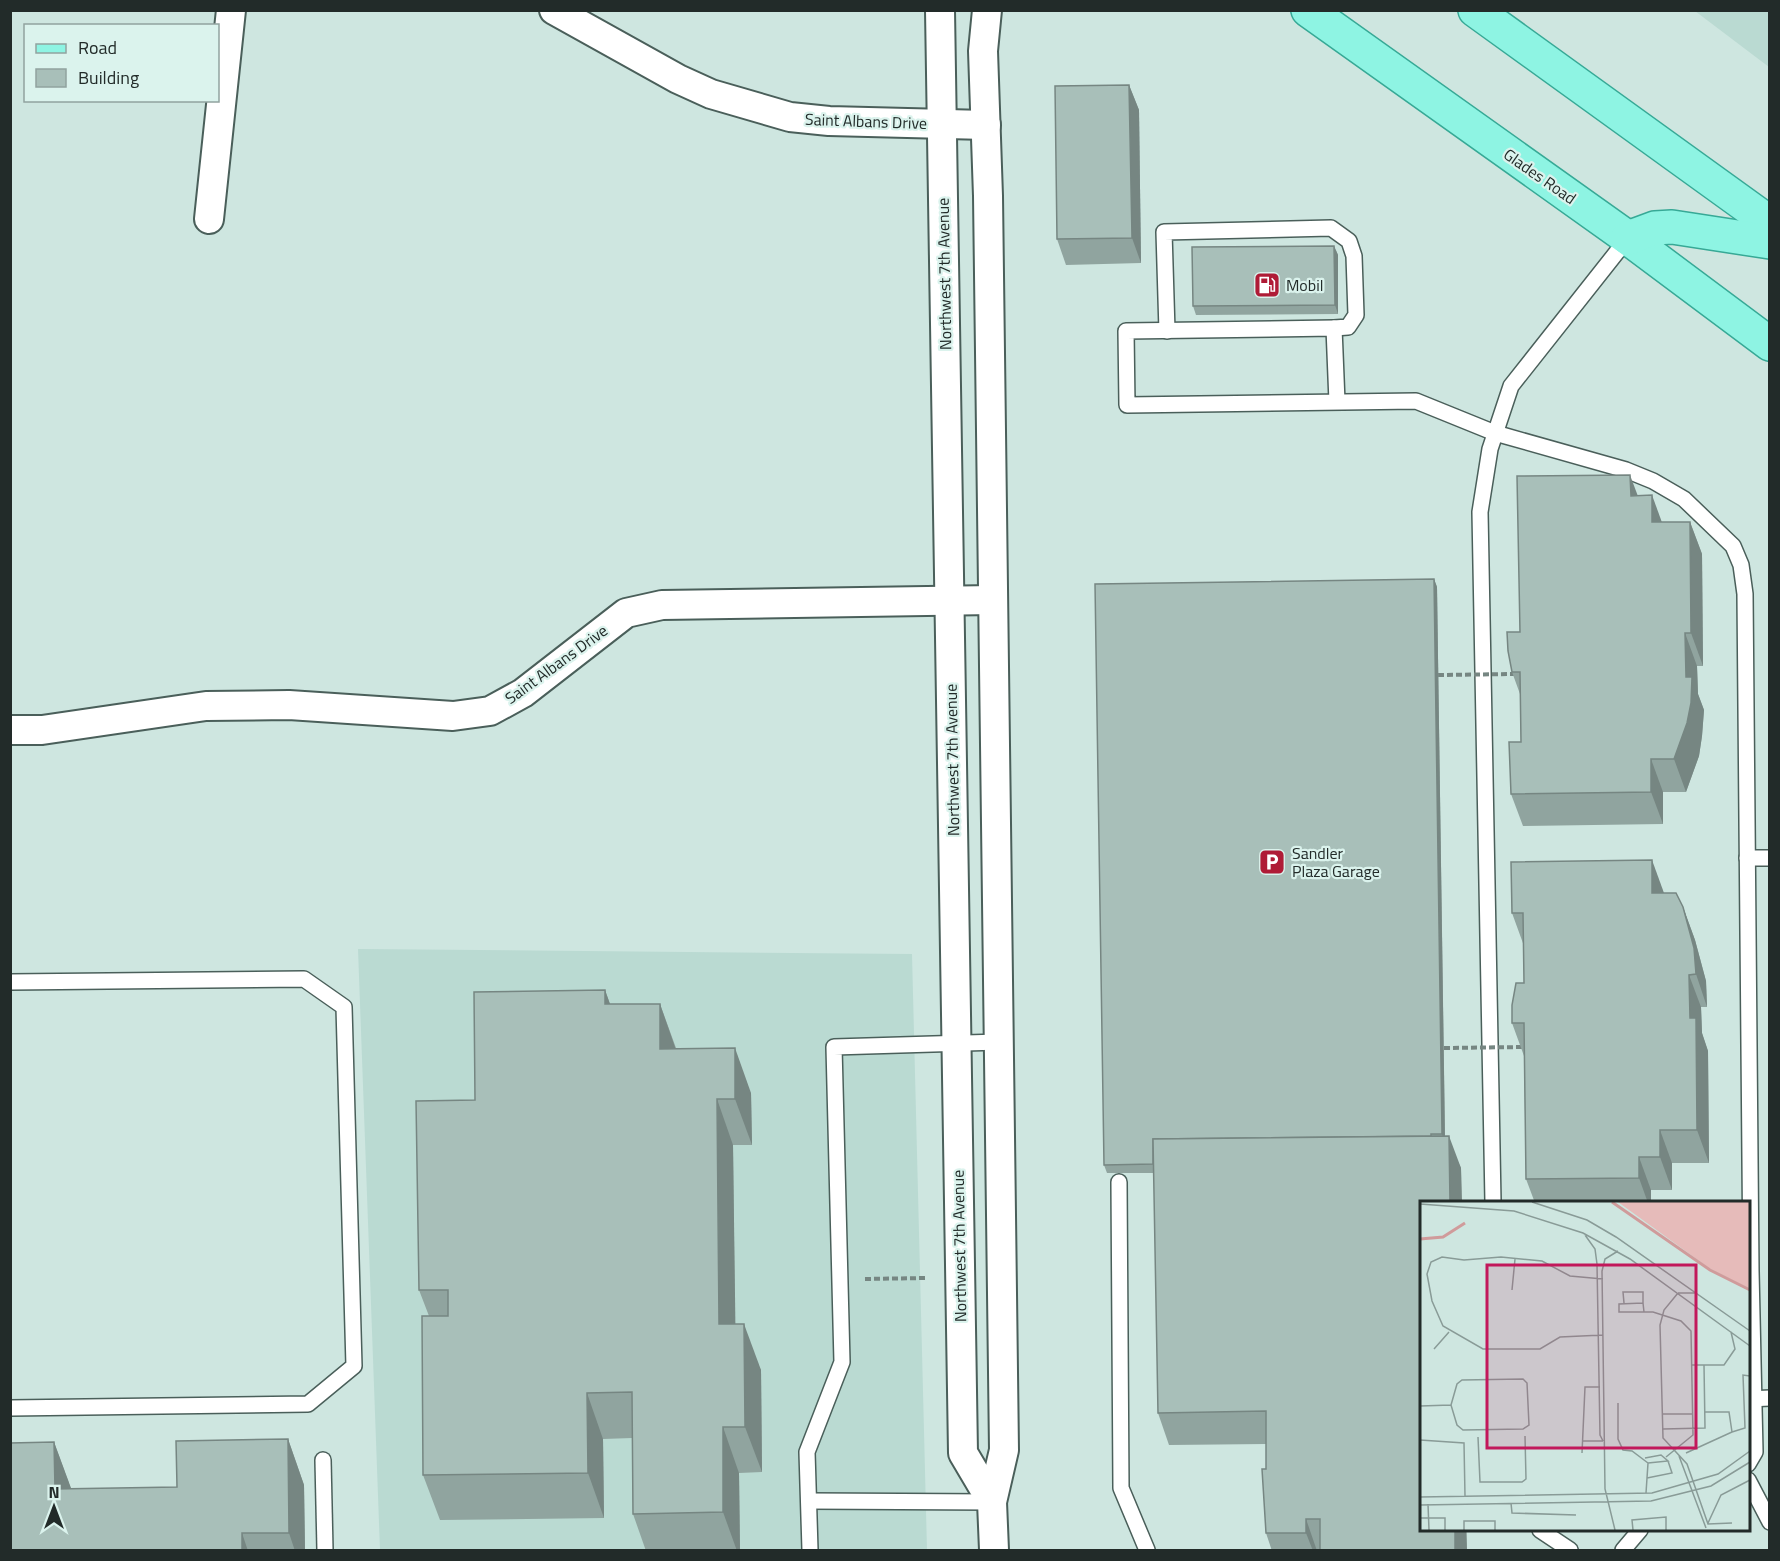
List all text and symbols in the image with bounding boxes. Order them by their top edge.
legend [24,24,219,102]
text: Road [78,34,117,61]
text: Building [78,64,139,91]
street label: Saint Albans Drive [805,107,927,135]
street label: Glades Road [1499,142,1581,210]
street label: Northwest 7th Avenue [931,198,957,350]
fuel station icon: Mobil [1252,270,1282,300]
place label: Mobil [1286,273,1323,297]
street label: Saint Albans Drive [500,618,612,710]
street label: Northwest 7th Avenue [939,684,965,836]
place label: Sandler Plaza Garage [1292,841,1380,883]
parking icon: Sandler Plaza Garage [1257,847,1287,877]
street label: Northwest 7th Avenue [946,1170,972,1322]
inset map [1420,1201,1750,1531]
north arrow [24,1477,84,1537]
text: N [48,1480,60,1504]

